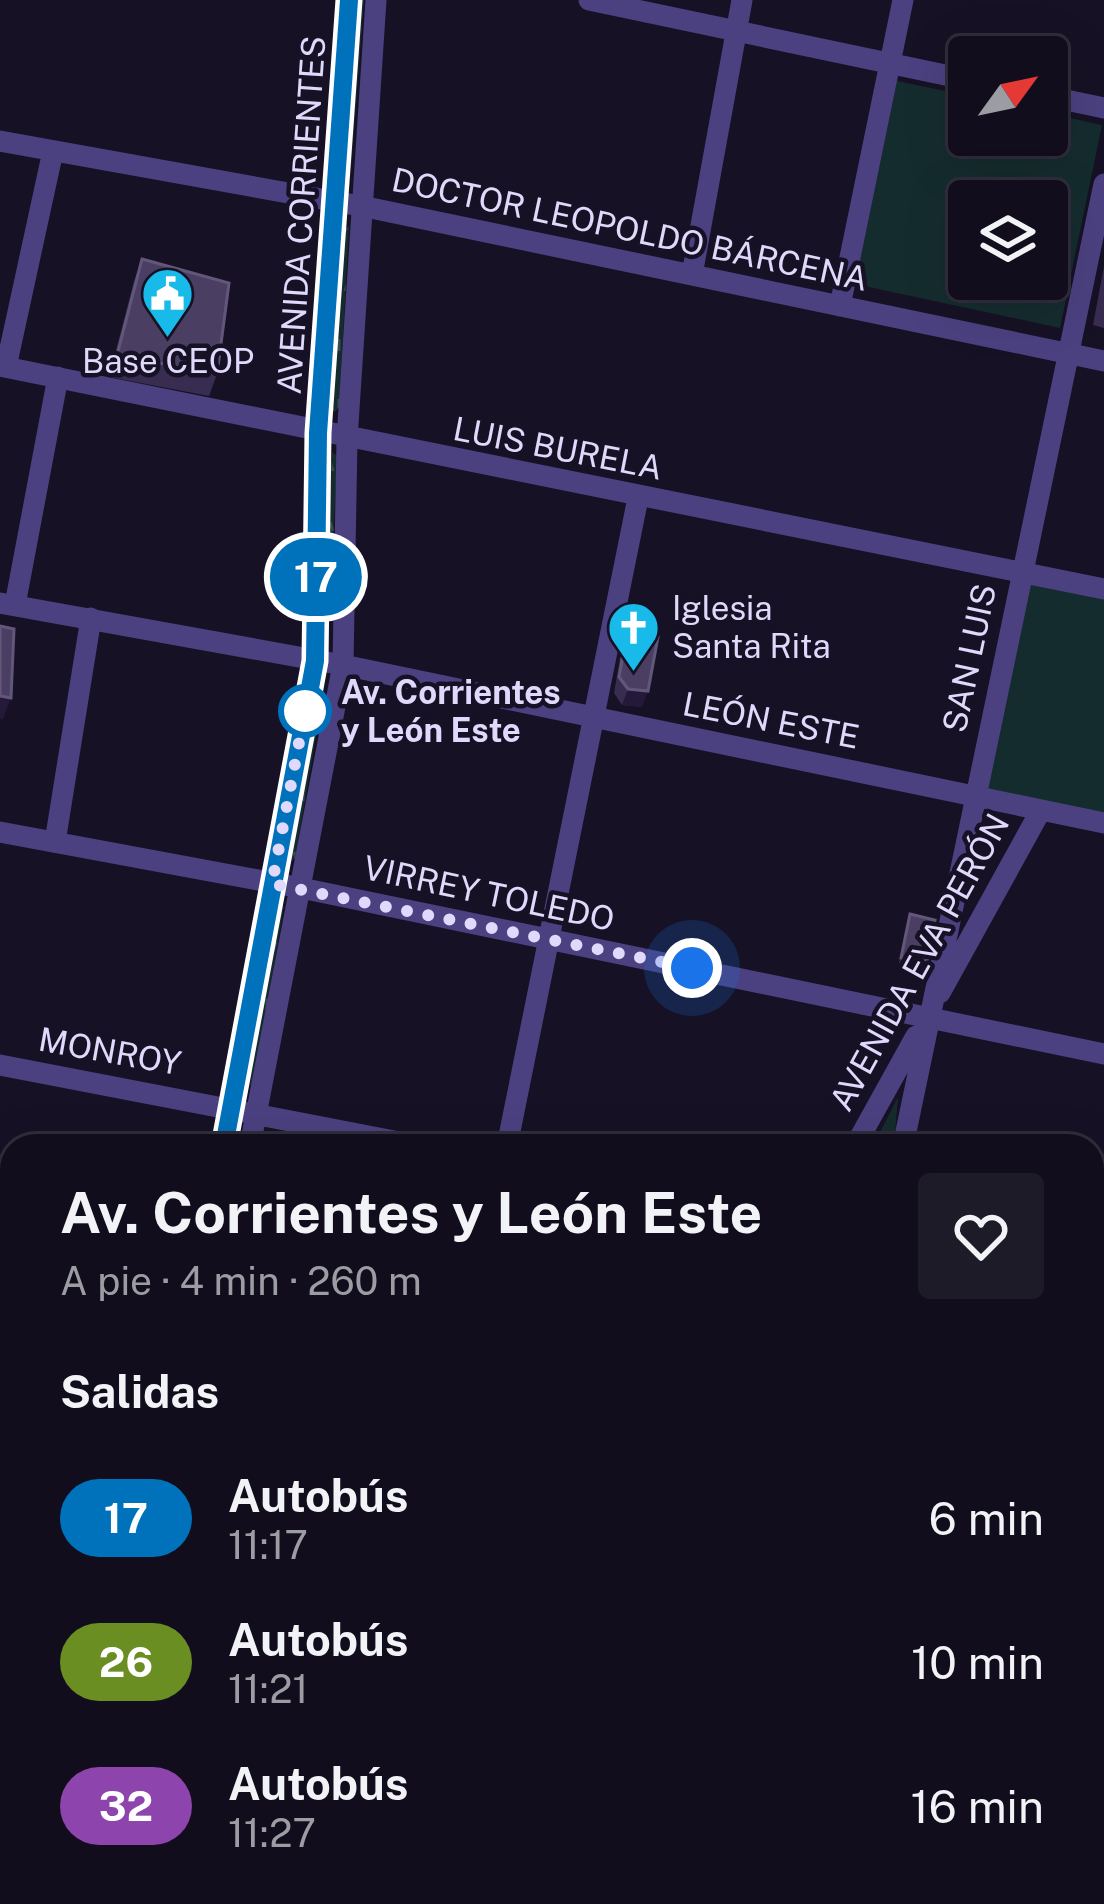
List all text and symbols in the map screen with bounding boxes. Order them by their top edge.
street label: AVENIDA CORRIENTES [270,35,332,395]
north arrow [948,36,1068,156]
map controls [948,36,1068,300]
street label: DOCTOR LEOPOLDO BÁRCENA [389,159,872,298]
button: layers [948,180,1068,300]
public building icon: Base CEOP [140,266,196,340]
place label: Base CEOP [82,342,254,380]
street label: LUIS BURELA [450,409,666,487]
line badge: 17 [262,538,370,616]
text: 17 [294,552,338,601]
street label: SAN LUIS [935,580,1003,736]
place label: Iglesia Santa Rita [672,589,831,665]
church icon: Iglesia Santa Rita [605,599,661,673]
place label: Av. Corrientes y León Este [341,673,561,749]
street label: LEÓN ESTE [680,683,863,756]
marker: Av. Corrientes y León Este [280,686,330,736]
street label: AVENIDA EVA PERÓN [821,806,1016,1117]
street label: VIRREY TOLEDO [360,848,618,938]
your location [662,938,722,998]
street label: MONROY [36,1020,184,1082]
button: heart [918,1173,1044,1299]
text: Av. Corrientes y León Este [60,1179,762,1246]
text: A pie · 4 min · 260 m [60,1258,422,1304]
text: Salidas [60,1365,219,1418]
text: Autobús [228,1469,409,1522]
text: 6 min [929,1492,1044,1545]
text: 17 [104,1493,148,1542]
text: 11:17 [228,1522,308,1568]
text: Autobús [228,1613,409,1666]
text: 10 min [911,1636,1044,1689]
text: 26 [99,1637,153,1686]
text: 11:21 [228,1666,308,1712]
text: Autobús [228,1757,409,1810]
text: 16 min [910,1780,1044,1833]
text: 32 [99,1781,153,1830]
text: 11:27 [228,1810,316,1856]

